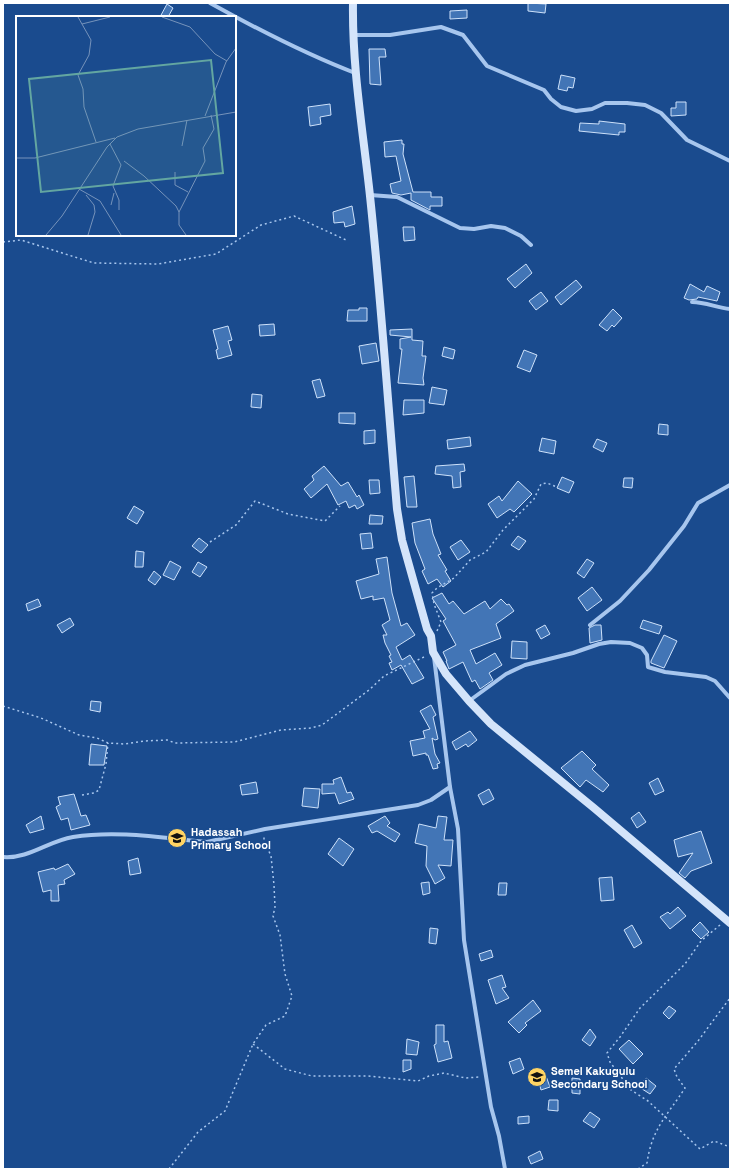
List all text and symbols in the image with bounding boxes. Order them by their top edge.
inset map [16,16,236,236]
place label: Hadassah Primary School [191,825,271,852]
school or university icon: Hadassah Primary School [166,827,188,849]
place label: Semei Kakugulu Secondary School [551,1064,648,1091]
school or university icon: Semei Kakugulu Secondary School [526,1066,548,1088]

